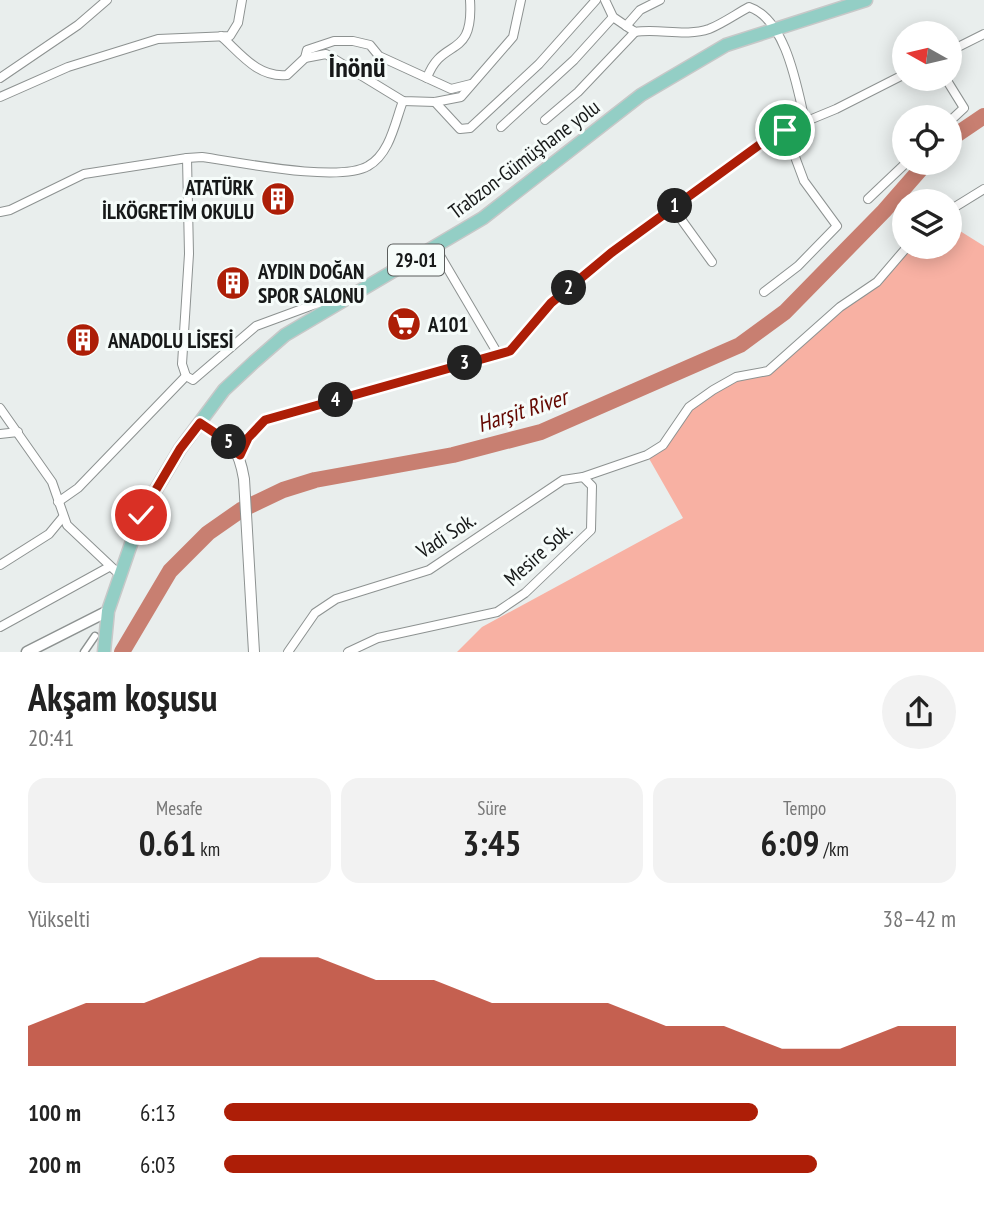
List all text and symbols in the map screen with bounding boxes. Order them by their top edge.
north arrow [892,21,962,91]
map controls [892,21,962,259]
district label: İnönü [329,48,385,85]
street label: Trabzon-Gümüşhane yolu [443,93,605,225]
pin [755,100,815,160]
button: locate [892,105,962,175]
icon: arrive [766,111,804,149]
place label: ATATÜRK İLKÖGRETİM OKULU [102,174,254,225]
building icon: ATATÜRK İLKÖGRETİM OKULU [259,180,297,218]
pin: 1 [658,188,692,224]
button: layers [892,189,962,259]
text: 1 [670,193,679,217]
road number: 29-01 [388,244,444,276]
place label: AYDIN DOĞAN SPOR SALONU [257,258,364,309]
building icon: AYDIN DOĞAN SPOR SALONU [214,264,252,302]
pin: 2 [552,270,586,306]
text: 2 [564,275,573,299]
supermarket icon: A101 [385,305,423,343]
place label: A101 [427,311,469,338]
building icon: ANADOLU LİSESİ [64,321,102,359]
place label: ANADOLU LİSESİ [107,327,234,354]
pin: 3 [448,346,482,380]
text: 3 [460,350,469,374]
water label: Harşit River [474,381,574,438]
pin: 4 [318,382,354,418]
text: 4 [331,387,340,411]
pin: 5 [212,424,246,460]
text: 5 [224,429,233,453]
pin [111,485,171,545]
icon: check [122,496,160,534]
street label: Vadi Sok. [410,506,481,565]
street label: Mesire Sok. [498,516,578,592]
text: Akşam koşusu [28,672,217,721]
button: share [882,675,956,749]
text: 20:41 [28,723,74,752]
text: Mesafe [156,796,203,820]
text: Süre [477,796,507,820]
text: Tempo [783,796,826,820]
text: 0.61 [139,820,196,866]
text: 3:45 [463,820,521,866]
text: 6:09 [760,820,819,866]
text: km [196,837,220,861]
text: /km [819,837,849,861]
text: Yükselti [28,904,90,933]
text: 38–42 m [883,904,956,933]
text: 100 m [28,1098,81,1127]
text: 6:13 [140,1098,176,1127]
text: 200 m [28,1150,81,1179]
text: 6:03 [140,1150,176,1179]

